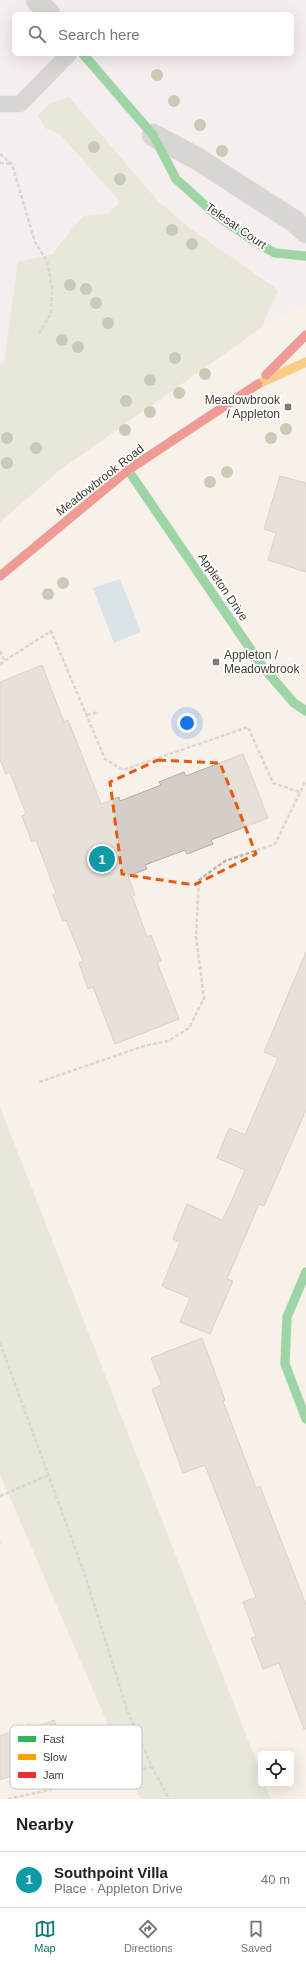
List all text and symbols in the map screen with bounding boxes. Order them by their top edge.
search box [12,12,294,56]
icon: search [26,23,48,45]
text: Search here [58,26,140,43]
street label: Telesat Court [203,200,270,252]
place label: Meadowbrook / Appleton [205,393,281,421]
marker: Meadowbrook / Appleton [283,402,293,412]
street label: Meadowbrook Road [53,441,147,519]
street label: Appleton Drive [195,550,251,624]
place label: Appleton / Meadowbrook [224,648,300,676]
marker: Appleton / Meadowbrook [211,657,221,667]
your location [177,713,197,733]
pin: 1 [89,844,115,874]
legend [10,1725,142,1789]
text: Fast [43,1733,64,1745]
text: Slow [43,1751,67,1763]
map controls [258,1751,294,1787]
button: locate [258,1751,294,1787]
text: Jam [43,1769,64,1781]
text: Nearby [16,1815,74,1834]
text: Southpoint Villa [54,1864,168,1881]
text: 1 [25,1872,33,1887]
text: 40 m [261,1872,290,1887]
text: Place · Appleton Drive [54,1881,183,1896]
tab: Map [34,1918,56,1954]
tab: Directions [124,1918,173,1954]
tab: Saved [241,1918,272,1954]

